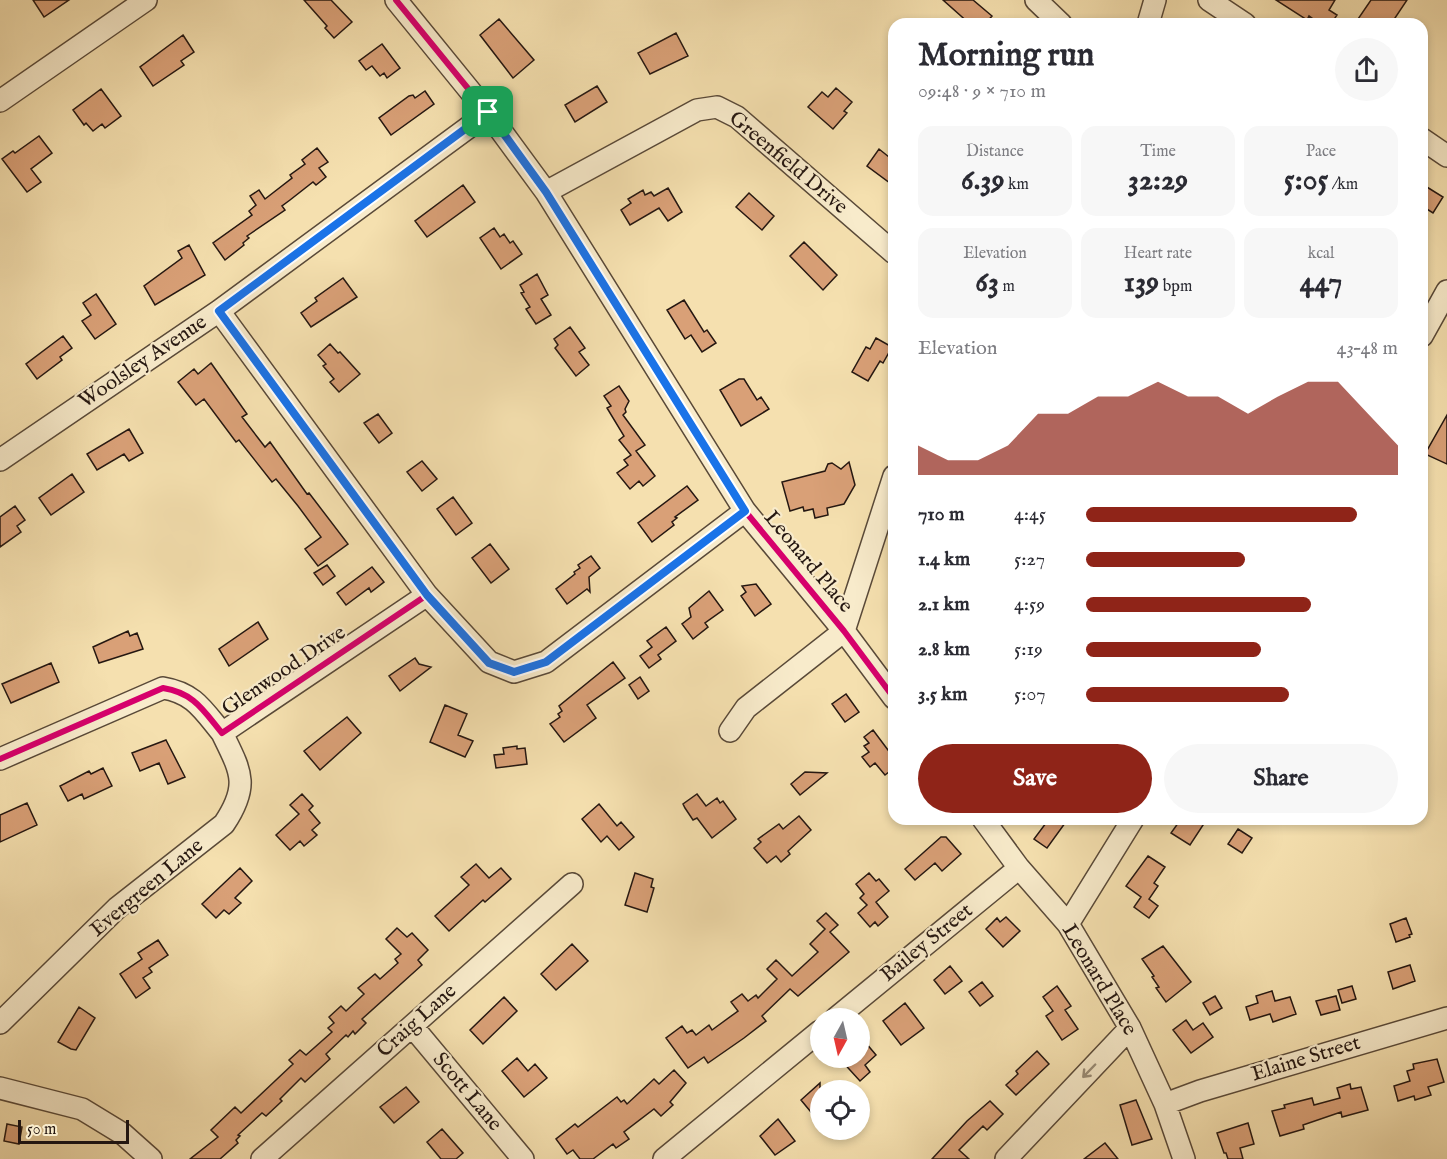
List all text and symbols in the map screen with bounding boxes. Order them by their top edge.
text: Morning run [918,35,1094,77]
button: share [1335,38,1398,101]
text: 09:48 · 9 × 710 m [918,79,1046,104]
pin [462,86,513,137]
icon: arrive [471,95,504,128]
street label: Greenfield Drive [723,105,853,221]
text: Distance [966,142,1024,162]
text: Time [1140,142,1176,162]
text: Pace [1306,142,1336,162]
text: 6.39 [961,162,1004,200]
text: 32:29 [1128,162,1188,200]
text: 5:05 [1284,162,1328,200]
text: km [1004,175,1029,195]
text: /km [1328,175,1358,195]
text: Elevation [963,244,1027,264]
text: Heart rate [1124,244,1192,264]
text: kcal [1308,244,1334,264]
text: 63 [975,264,999,302]
text: 139 [1124,264,1159,302]
text: 447 [1300,264,1342,302]
text: m [999,277,1015,297]
text: bpm [1159,277,1192,297]
street label: Woolsley Avenue [74,309,213,415]
text: Elevation [918,336,997,361]
text: 43–48 m [1337,336,1398,361]
text: 710 m [918,502,964,527]
text: 4:45 [1014,502,1046,527]
street label: Leonard Place [757,505,859,619]
text: 1.4 km [918,547,970,572]
text: 5:27 [1014,547,1045,572]
text: 2.1 km [918,592,970,617]
text: 4:59 [1014,592,1045,617]
street label: Glenwood Drive [217,619,351,722]
text: 2.8 km [918,637,970,662]
text: 5:19 [1014,637,1043,662]
text: 3.5 km [918,682,968,707]
text: 5:07 [1014,682,1046,707]
button: Save [918,744,1152,813]
button: Share [1164,744,1398,813]
street label: Evergreen Lane [85,832,210,943]
street label: Bailey Street [875,898,979,988]
street label: Leonard Place [1055,919,1143,1041]
street label: Craig Lane [372,978,463,1064]
north arrow [810,1008,870,1068]
map controls [810,1008,870,1140]
street label: Elaine Street [1248,1030,1364,1088]
street label: Scott Lane [426,1047,508,1137]
one-way arrow [1082,1063,1096,1078]
button: locate [810,1080,870,1140]
scale bar [18,1117,129,1144]
text: 50 m [27,1120,56,1140]

